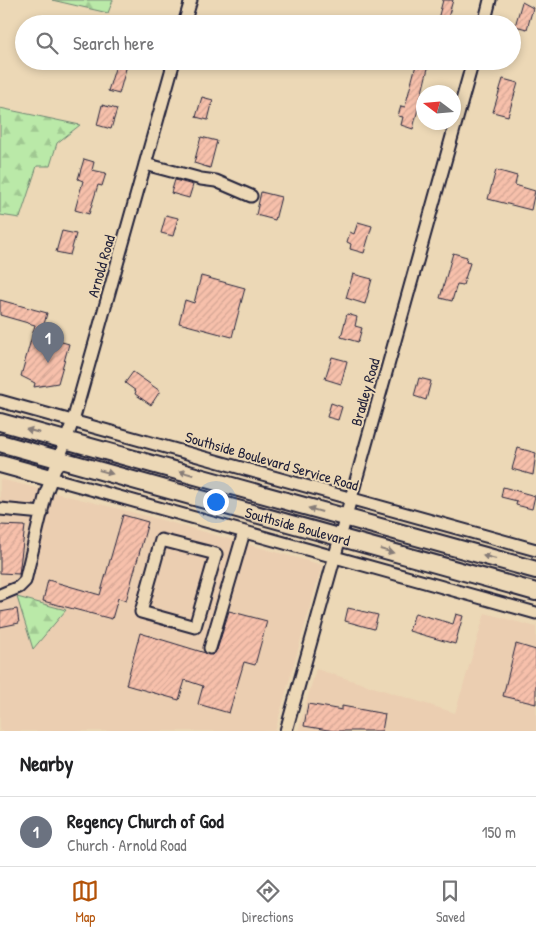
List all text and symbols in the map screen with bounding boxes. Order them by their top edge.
search box [15,15,521,70]
icon: search [33,29,61,57]
text: Search here [73,30,154,56]
north arrow [416,85,461,130]
street label: Arnold Road [82,232,120,300]
pin: 1 [32,322,64,363]
street label: Bradley Road [345,356,385,428]
one-way arrow [25,426,40,434]
street label: Southside Boulevard Service Road [183,426,361,496]
one-way arrow [98,469,113,477]
one-way arrow [178,469,193,477]
your location [203,489,229,515]
street label: Southside Boulevard [243,501,353,550]
one-way arrow [308,505,323,513]
one-way arrow [380,547,395,555]
one-way arrow [481,553,496,561]
text: Nearby [20,749,73,778]
text: Regency Church of God [67,808,224,834]
text: 1 [33,821,39,843]
text: 150 m [482,821,516,843]
text: Church · Arnold Road [67,834,187,856]
tab: Map [71,877,99,926]
tab: Directions [242,877,293,926]
tab: Saved [436,877,465,926]

